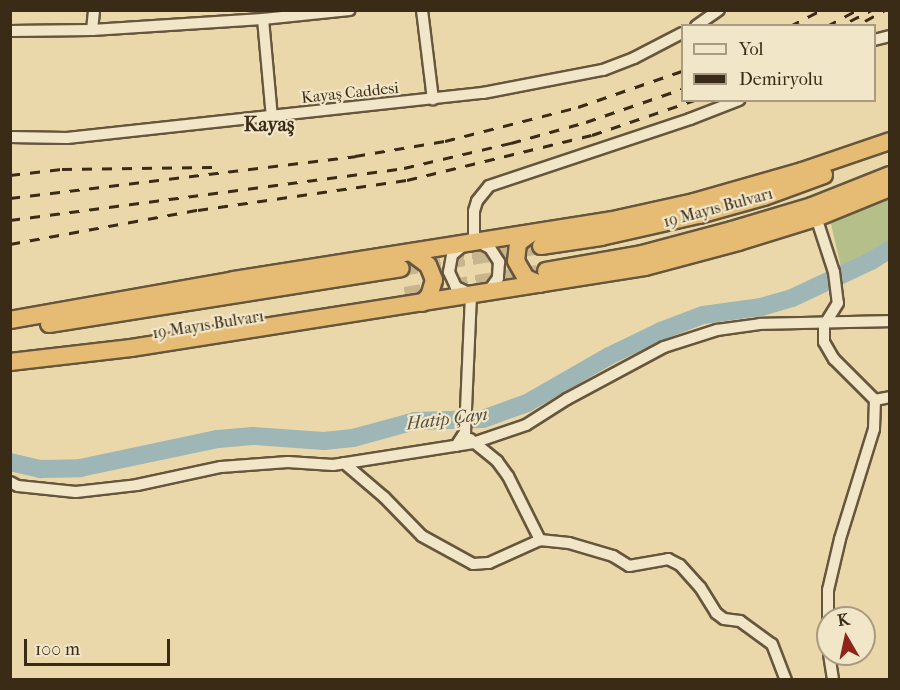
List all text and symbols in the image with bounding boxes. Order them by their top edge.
legend [681,24,876,102]
text: Yol [739,39,764,60]
text: Demiryolu [739,69,823,90]
street label: Kayaş Caddesi [300,78,400,108]
district label: Kayaş [244,112,294,136]
street label: 19 Mayıs Bulvarı [661,184,775,232]
street label: 19 Mayıs Bulvarı [151,307,265,343]
water label: Hatip Çayı [405,404,489,436]
north arrow [816,606,876,666]
text: K [836,609,851,630]
scale bar [27,627,172,665]
text: 100 m [35,639,80,660]

